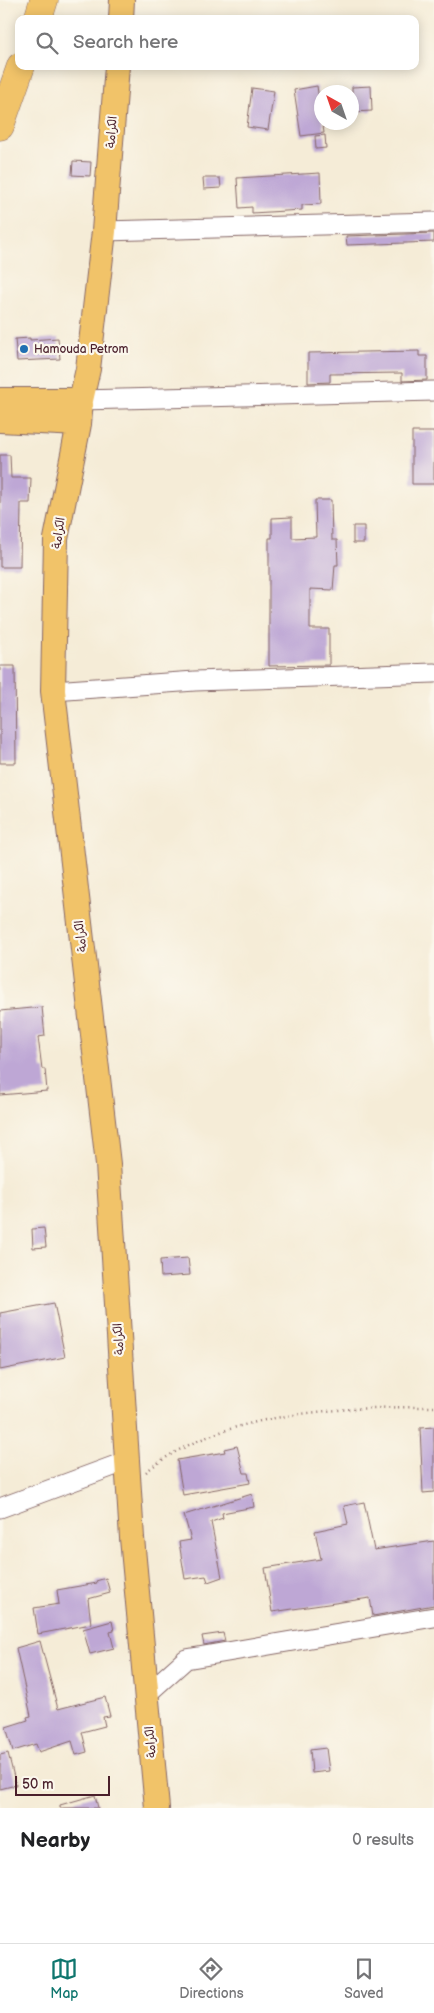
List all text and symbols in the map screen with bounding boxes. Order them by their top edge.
search box [15,15,419,70]
icon: search [33,29,61,57]
text: Search here [73,31,178,54]
north arrow [314,85,359,130]
street label: الكرامة [103,116,121,148]
place label: Hamouda Petrom [34,342,129,357]
marker: Hamouda Petrom [18,343,30,355]
street label: الكرامة [49,516,69,550]
street label: الكرامة [72,919,90,953]
street label: الكرامة [110,1323,128,1355]
street label: الكرامة [142,1725,160,1759]
scale bar [15,1773,110,1796]
text: 50 m [22,1776,54,1793]
text: Nearby [20,1828,90,1853]
text: 0 results [352,1831,414,1850]
tab: Map [50,1955,79,2002]
tab: Directions [179,1955,244,2002]
tab: Saved [344,1955,384,2002]

